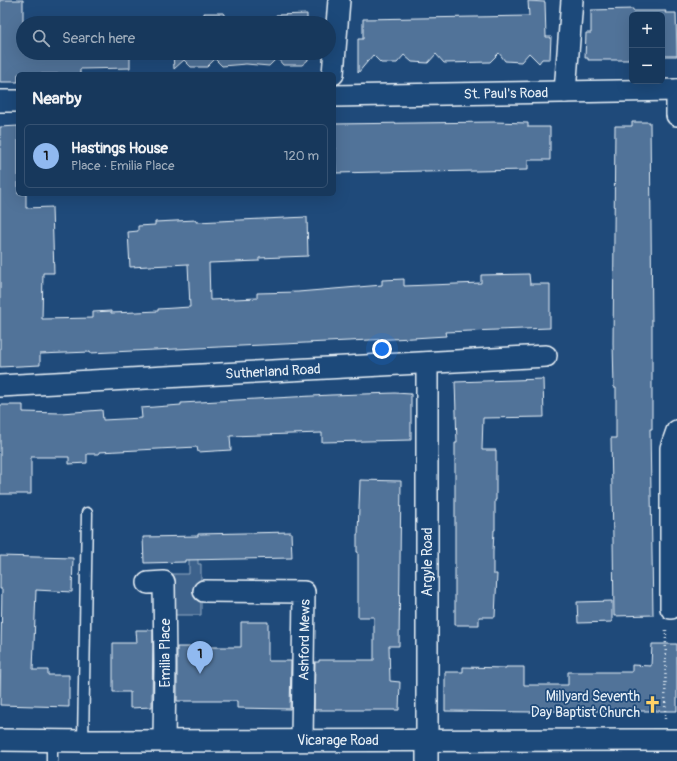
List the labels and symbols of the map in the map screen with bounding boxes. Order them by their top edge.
street label: St. Paul's Road [463,84,549,103]
your location [372,339,392,359]
street label: Sutherland Road [225,361,321,382]
street label: Argyle Road [419,527,436,597]
street label: Ashford Mews [295,598,314,681]
street label: Emilia Place [157,618,174,688]
pin: 1 [187,641,213,674]
place label: Millyard Seventh Day Baptist Church [531,688,640,721]
church icon: Millyard Seventh Day Baptist Church [643,694,663,714]
street label: Vicarage Road [297,732,379,749]

